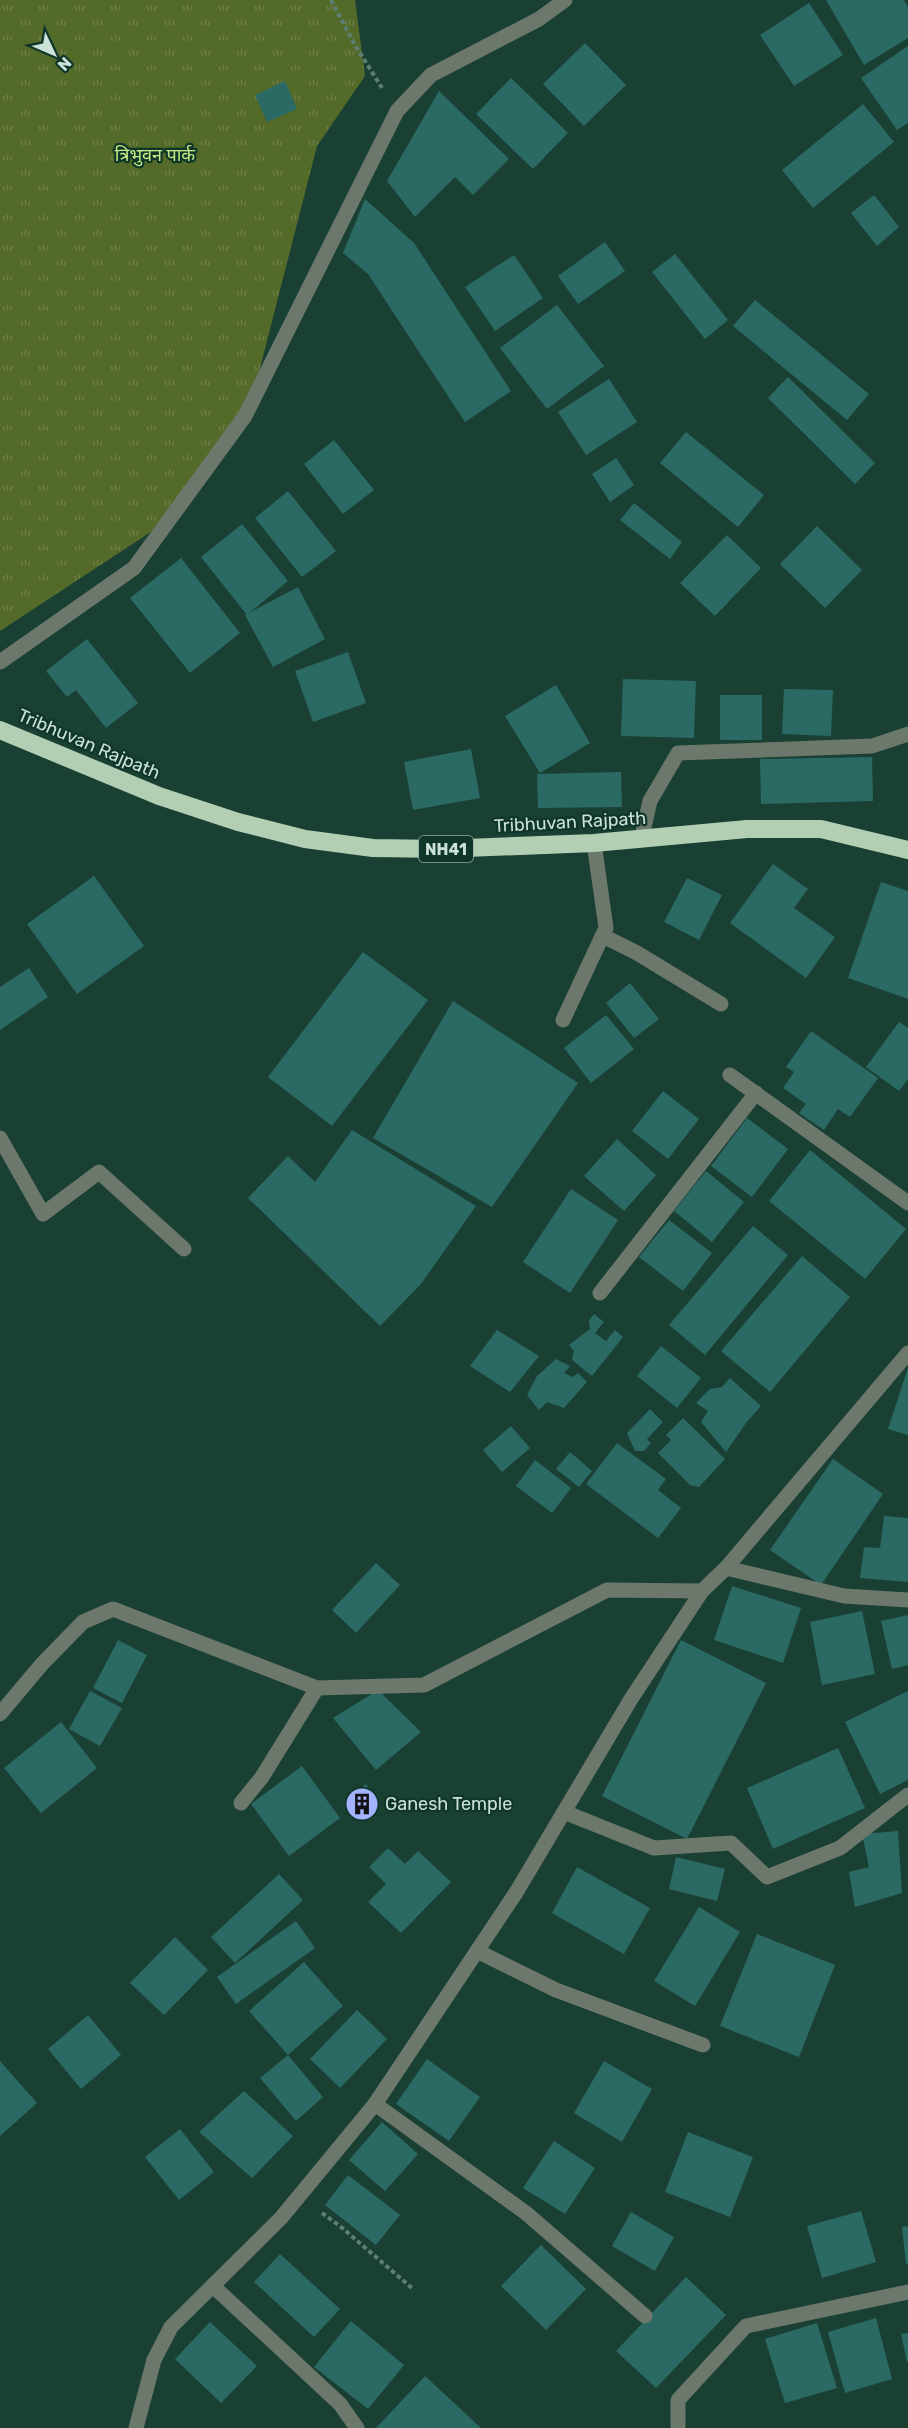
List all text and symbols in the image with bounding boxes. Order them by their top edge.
north arrow [24,24,84,84]
text: N [54,53,75,75]
park label: त्रिभुवन पार्क [115,144,196,167]
street label: Tribhuvan Rajpath [14,704,164,784]
street label: Tribhuvan Rajpath [493,807,647,837]
road number: NH41 [419,836,473,862]
building icon: Ganesh Temple [344,1786,380,1822]
place label: Ganesh Temple [385,1793,512,1815]

